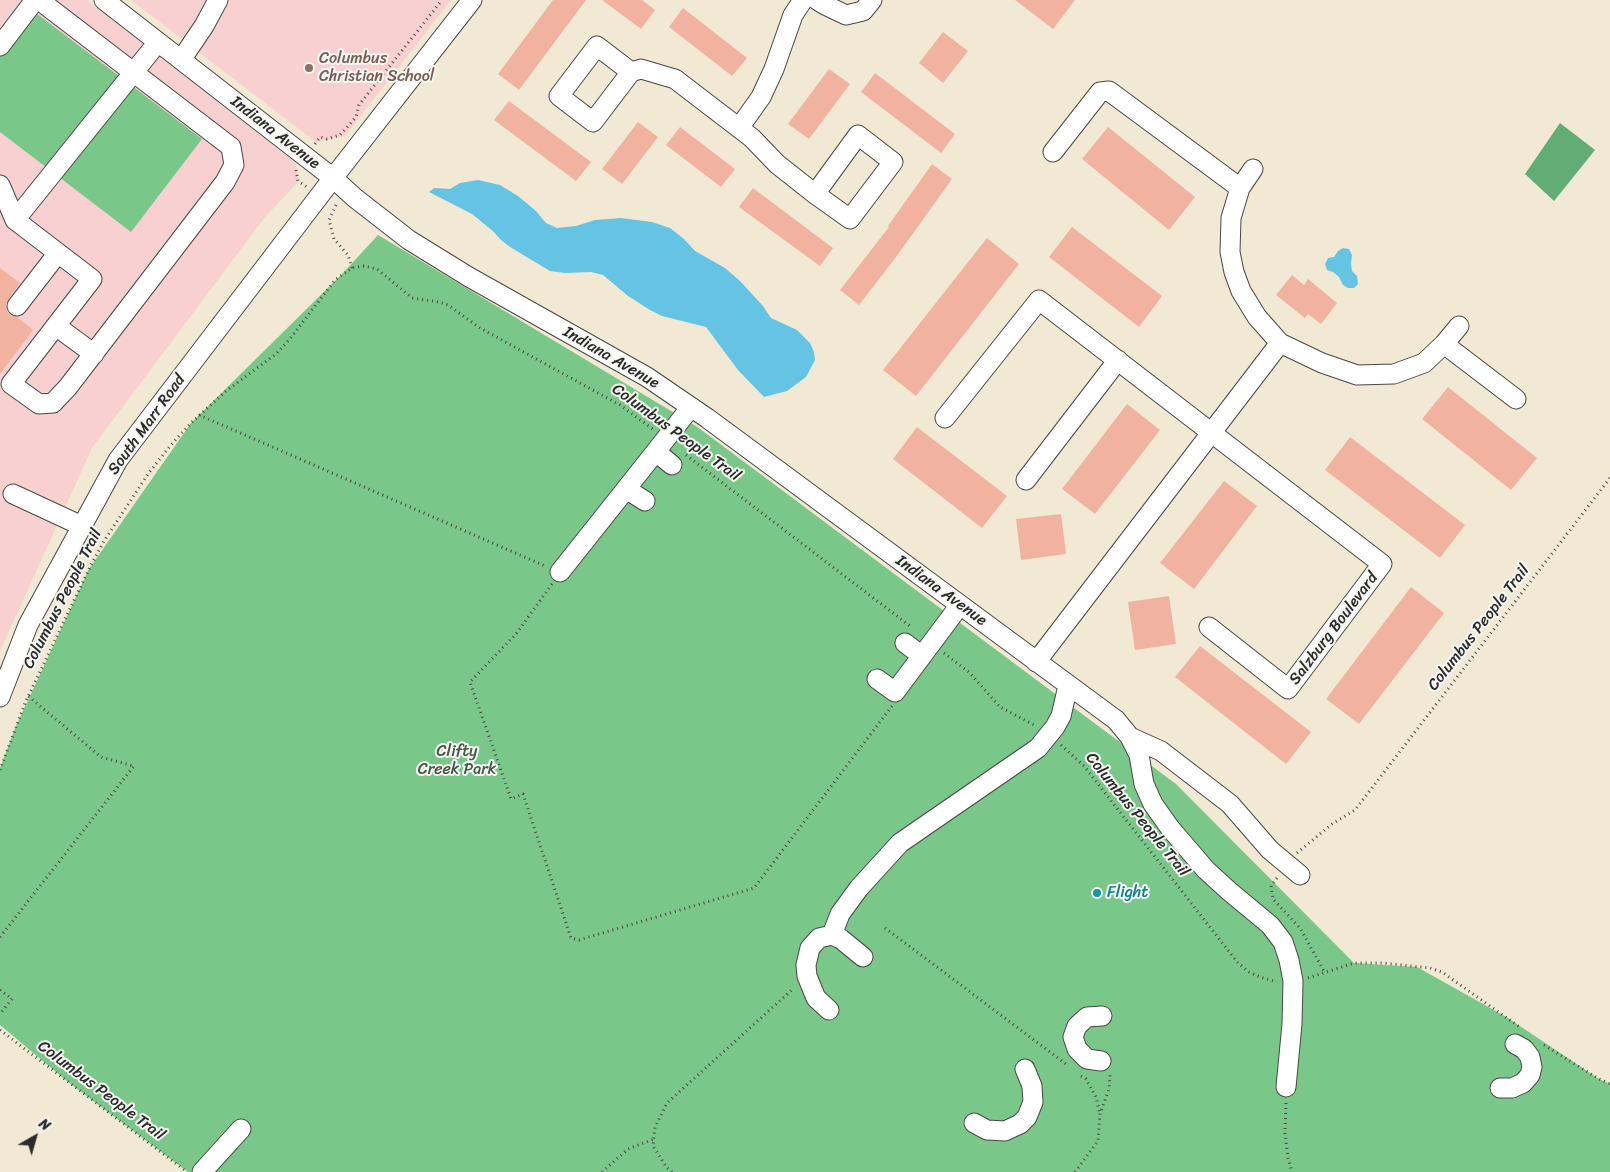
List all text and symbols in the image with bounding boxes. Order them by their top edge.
place label: Columbus Christian School [319,49,434,87]
marker: Columbus Christian School [303,62,315,74]
street label: Indiana Avenue [227,92,323,174]
street label: Indiana Avenue [560,323,662,393]
street label: South Marr Road [104,371,190,479]
street label: Columbus People Trail [608,380,744,486]
street label: Columbus People Trail [19,526,107,672]
street label: Indiana Avenue [892,552,990,630]
street label: Columbus People Trail [1424,561,1534,695]
street label: Salzburg Boulevard [1286,569,1382,689]
park label: Clifty Creek Park [418,742,496,780]
street label: Columbus People Trail [1081,749,1193,881]
place label: Flight [1107,883,1148,903]
marker: Flight [1091,887,1103,899]
street label: Columbus People Trail [34,1037,168,1145]
north arrow [10,1112,60,1162]
text: N [33,1112,56,1138]

